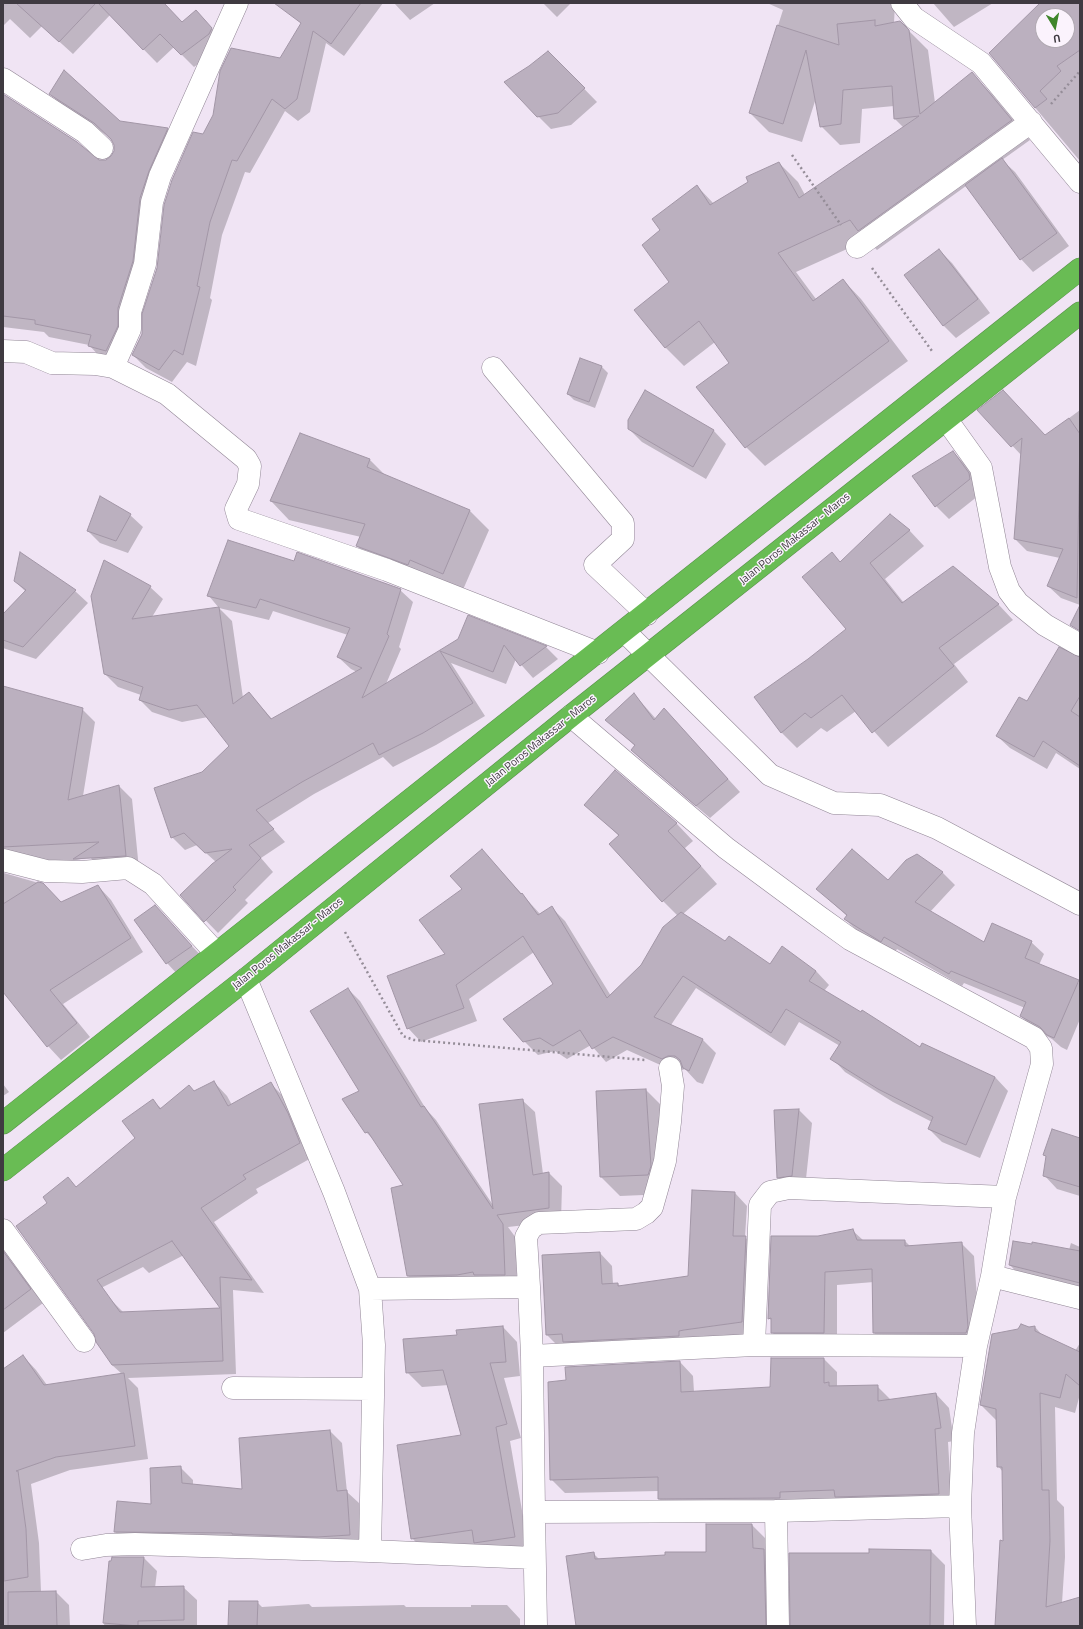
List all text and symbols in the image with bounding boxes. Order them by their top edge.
north arrow [1035,8,1075,48]
text: U [1052,30,1062,47]
street label: Jalan Poros Makassar - Maros [737,490,853,588]
street label: Jalan Poros Makassar - Maros [483,692,599,790]
street label: Jalan Poros Makassar - Maros [230,895,346,993]

